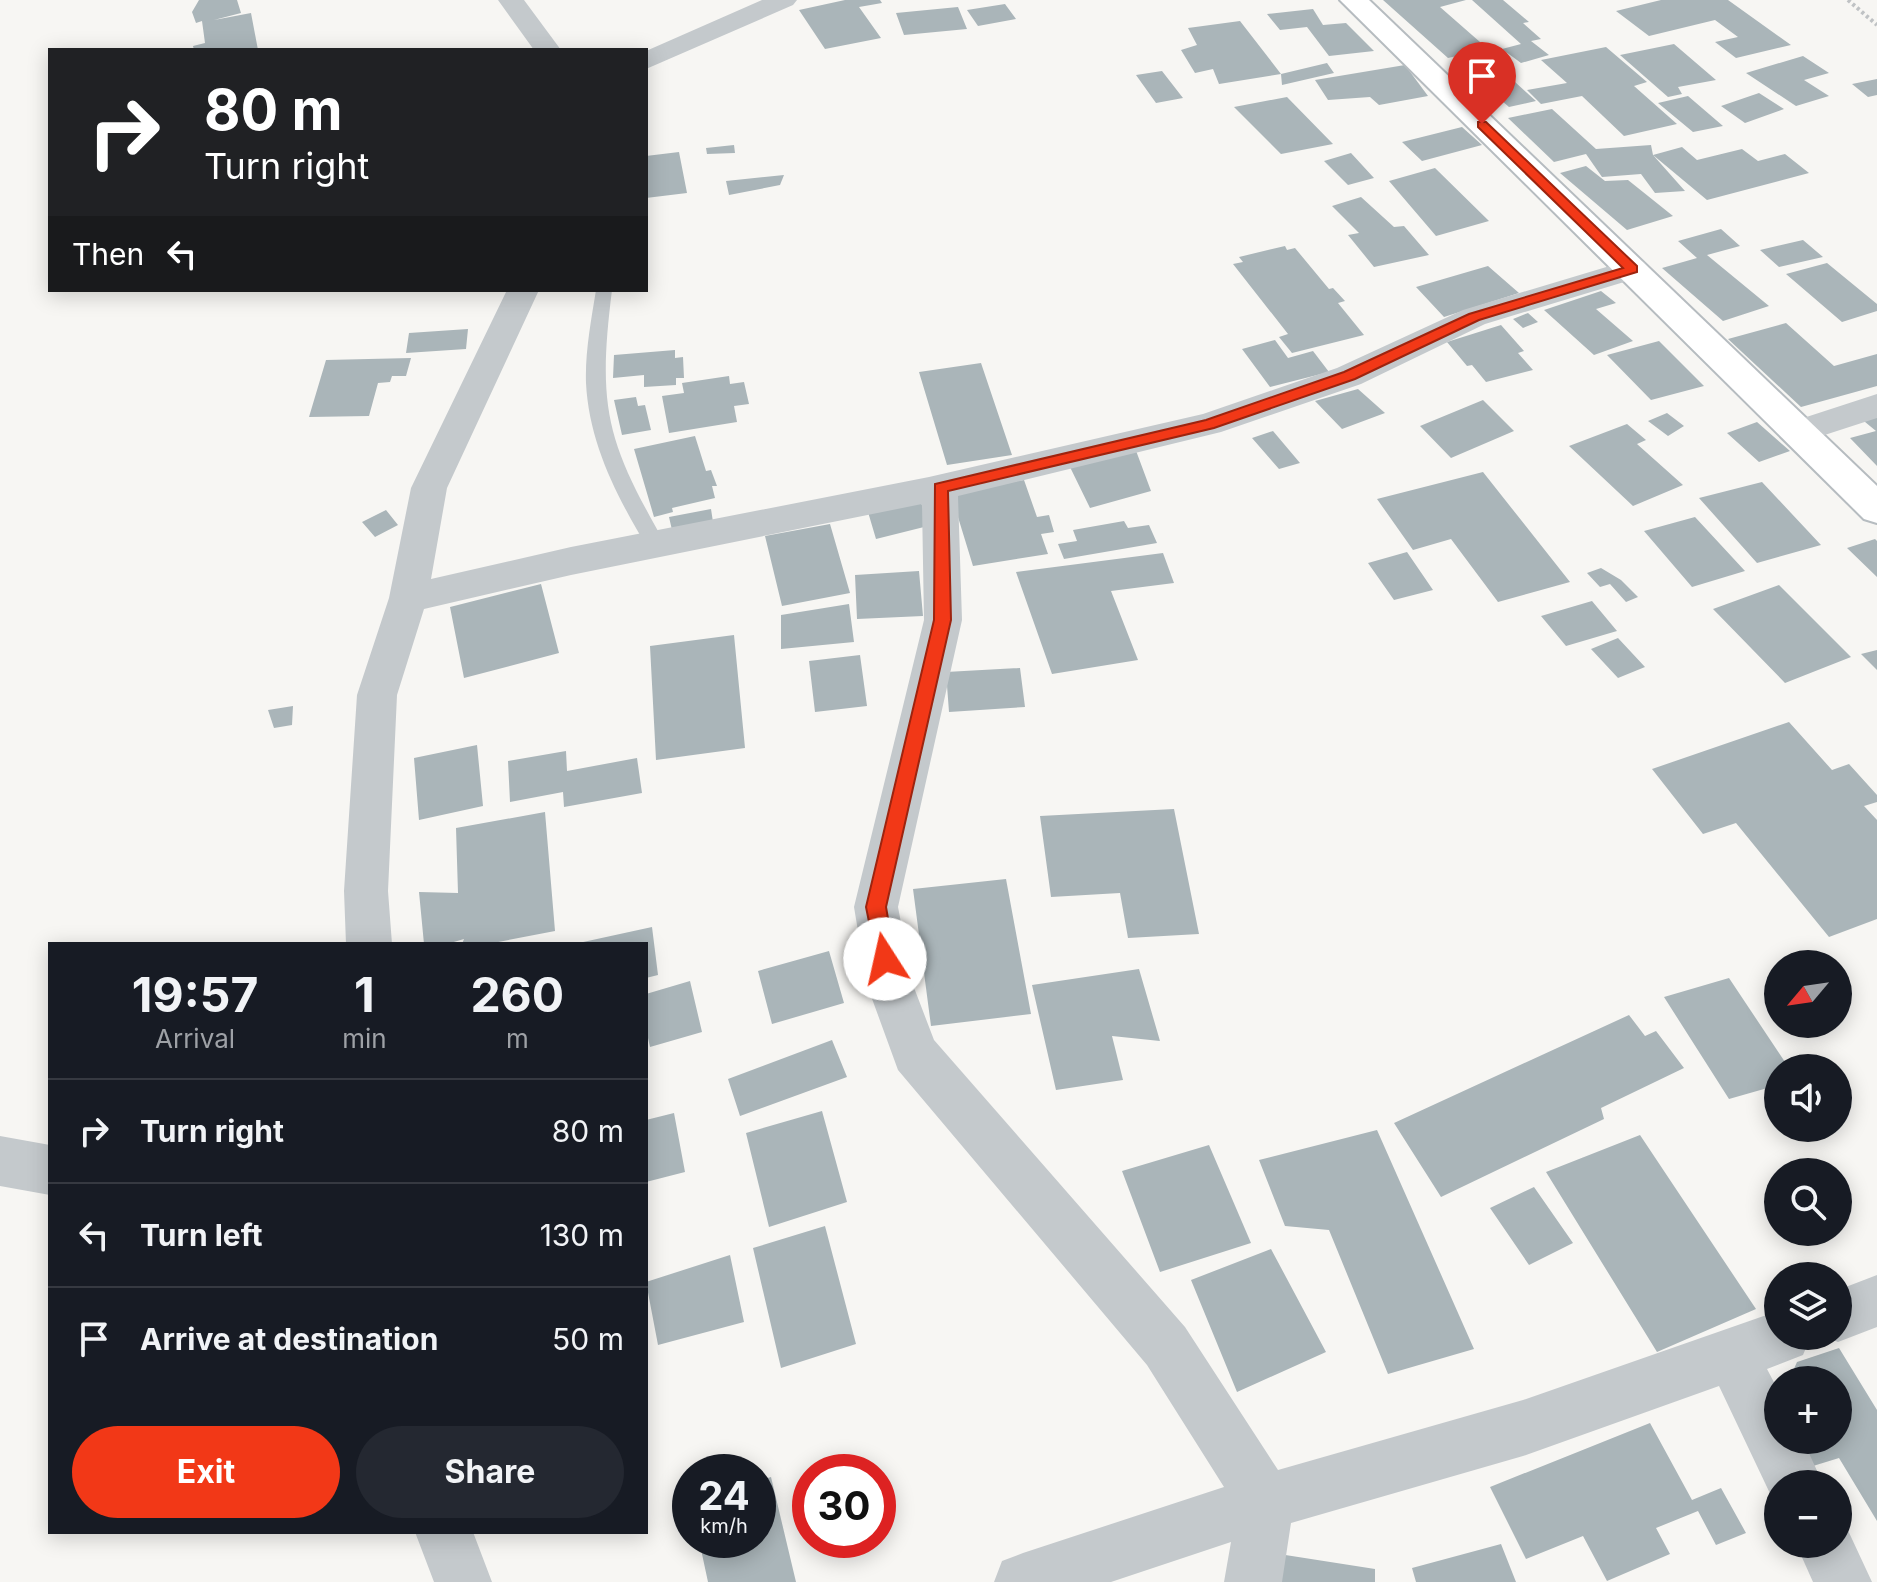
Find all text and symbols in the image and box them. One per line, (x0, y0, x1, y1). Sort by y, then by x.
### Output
pin (1448, 42, 1516, 124)
icon: arrive (1460, 54, 1504, 98)
text: 80 m (204, 76, 343, 144)
icon: right (72, 80, 176, 184)
text: Turn right (204, 144, 369, 188)
icon: left (160, 232, 204, 276)
text: Then (72, 236, 144, 272)
position arrow (843, 917, 927, 1001)
north arrow (1764, 950, 1852, 1038)
map controls (1764, 950, 1852, 1558)
text: 19:57 (132, 965, 258, 1024)
text: 1 (354, 965, 375, 1024)
text: 260 (470, 965, 564, 1024)
text: Arrival (155, 1023, 235, 1054)
text: min (342, 1023, 387, 1054)
text: m (506, 1023, 529, 1054)
button: sound (1764, 1054, 1852, 1142)
icon: right (72, 1109, 116, 1153)
text: Turn right (140, 1113, 284, 1149)
text: 80 m (552, 1113, 624, 1149)
button: search (1764, 1158, 1852, 1246)
icon: left (72, 1213, 116, 1257)
text: Turn left (140, 1217, 262, 1253)
text: 130 m (540, 1217, 624, 1253)
button: layers (1764, 1262, 1852, 1350)
icon: arrive (72, 1317, 116, 1361)
text: Arrive at destination (140, 1321, 438, 1357)
text: 50 m (552, 1321, 624, 1357)
button: + (1764, 1366, 1852, 1454)
button: Exit (72, 1426, 340, 1518)
button: Share (356, 1426, 624, 1518)
speed limit sign: 30 (792, 1454, 896, 1558)
button: − (1764, 1470, 1852, 1558)
text: 24 (698, 1471, 750, 1520)
text: km/h (700, 1514, 748, 1538)

